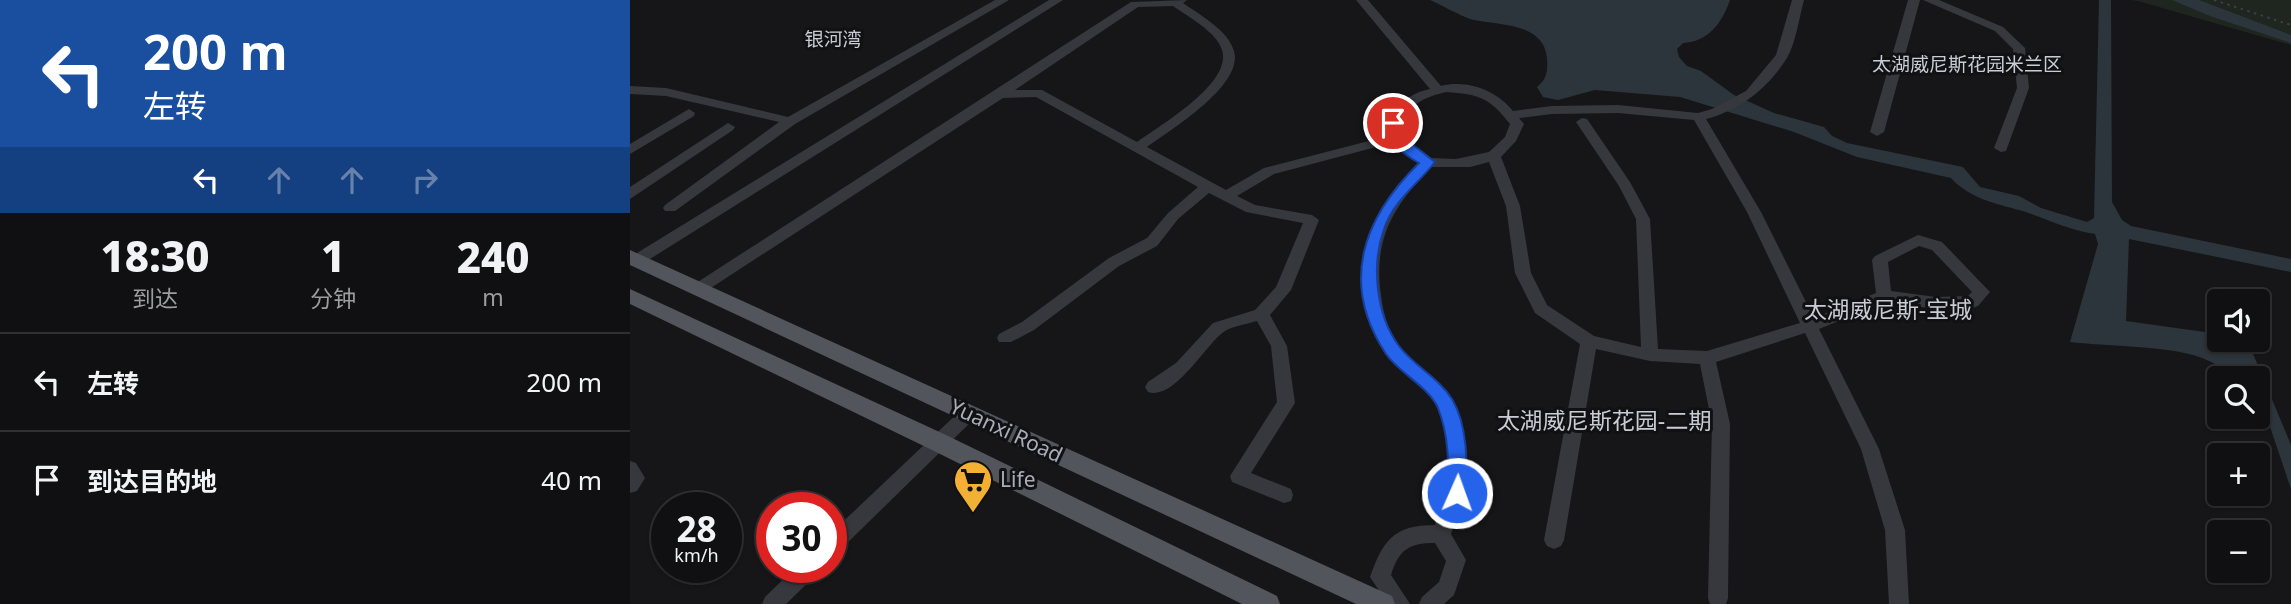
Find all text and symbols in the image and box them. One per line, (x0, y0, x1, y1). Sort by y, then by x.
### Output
text: 200 m (143, 18, 288, 84)
district label: 银河湾 (804, 26, 862, 52)
icon: left (28, 28, 119, 119)
district label: 太湖威尼斯花园米兰区 (1872, 51, 2062, 77)
text: 左转 (143, 84, 207, 127)
pin (1363, 93, 1423, 153)
icon: arrive (1374, 104, 1412, 142)
icon: left (187, 161, 225, 199)
icon: ahead (260, 161, 298, 199)
icon: ahead (333, 161, 371, 199)
icon: right (406, 161, 444, 199)
text: 18:30 (101, 227, 210, 284)
text: 1 (321, 227, 345, 284)
text: 240 (457, 228, 529, 285)
text: m (482, 281, 504, 313)
text: 到达 (132, 282, 178, 314)
text: 分钟 (310, 282, 356, 314)
map controls (2207, 289, 2270, 583)
button: sound (2207, 289, 2270, 352)
district label: 太湖威尼斯-宝城 (1804, 293, 1972, 325)
icon: left (28, 363, 66, 401)
text: 200 m (526, 364, 602, 400)
text: 左转 (87, 365, 139, 401)
button: search (2207, 366, 2270, 429)
street label: Yuanxi Road (945, 392, 1067, 468)
district label: 太湖威尼斯花园-二期 (1497, 404, 1711, 436)
button: + (2207, 443, 2270, 506)
position arrow (1420, 456, 1494, 530)
supermarket icon: Life (952, 459, 994, 514)
icon: arrive (28, 461, 66, 499)
text: 40 m (541, 462, 602, 498)
text: 到达目的地 (87, 463, 217, 499)
place label: Life (1000, 465, 1036, 493)
speed limit sign: 30 (756, 492, 847, 583)
text: 28 (676, 505, 717, 552)
button: − (2207, 520, 2270, 583)
text: km/h (674, 543, 719, 567)

